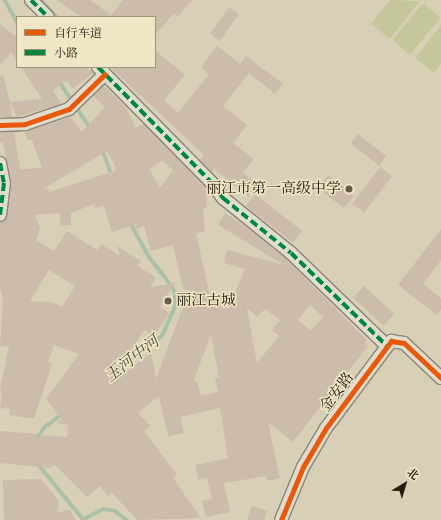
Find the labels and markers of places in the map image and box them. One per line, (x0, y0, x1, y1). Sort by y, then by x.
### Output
place label: 丽江市第一高级中学 (206, 180, 341, 198)
marker: 丽江市第一高级中学 (344, 184, 354, 194)
place label: 丽江古城 (176, 292, 236, 310)
marker: 丽江古城 (163, 296, 173, 306)

